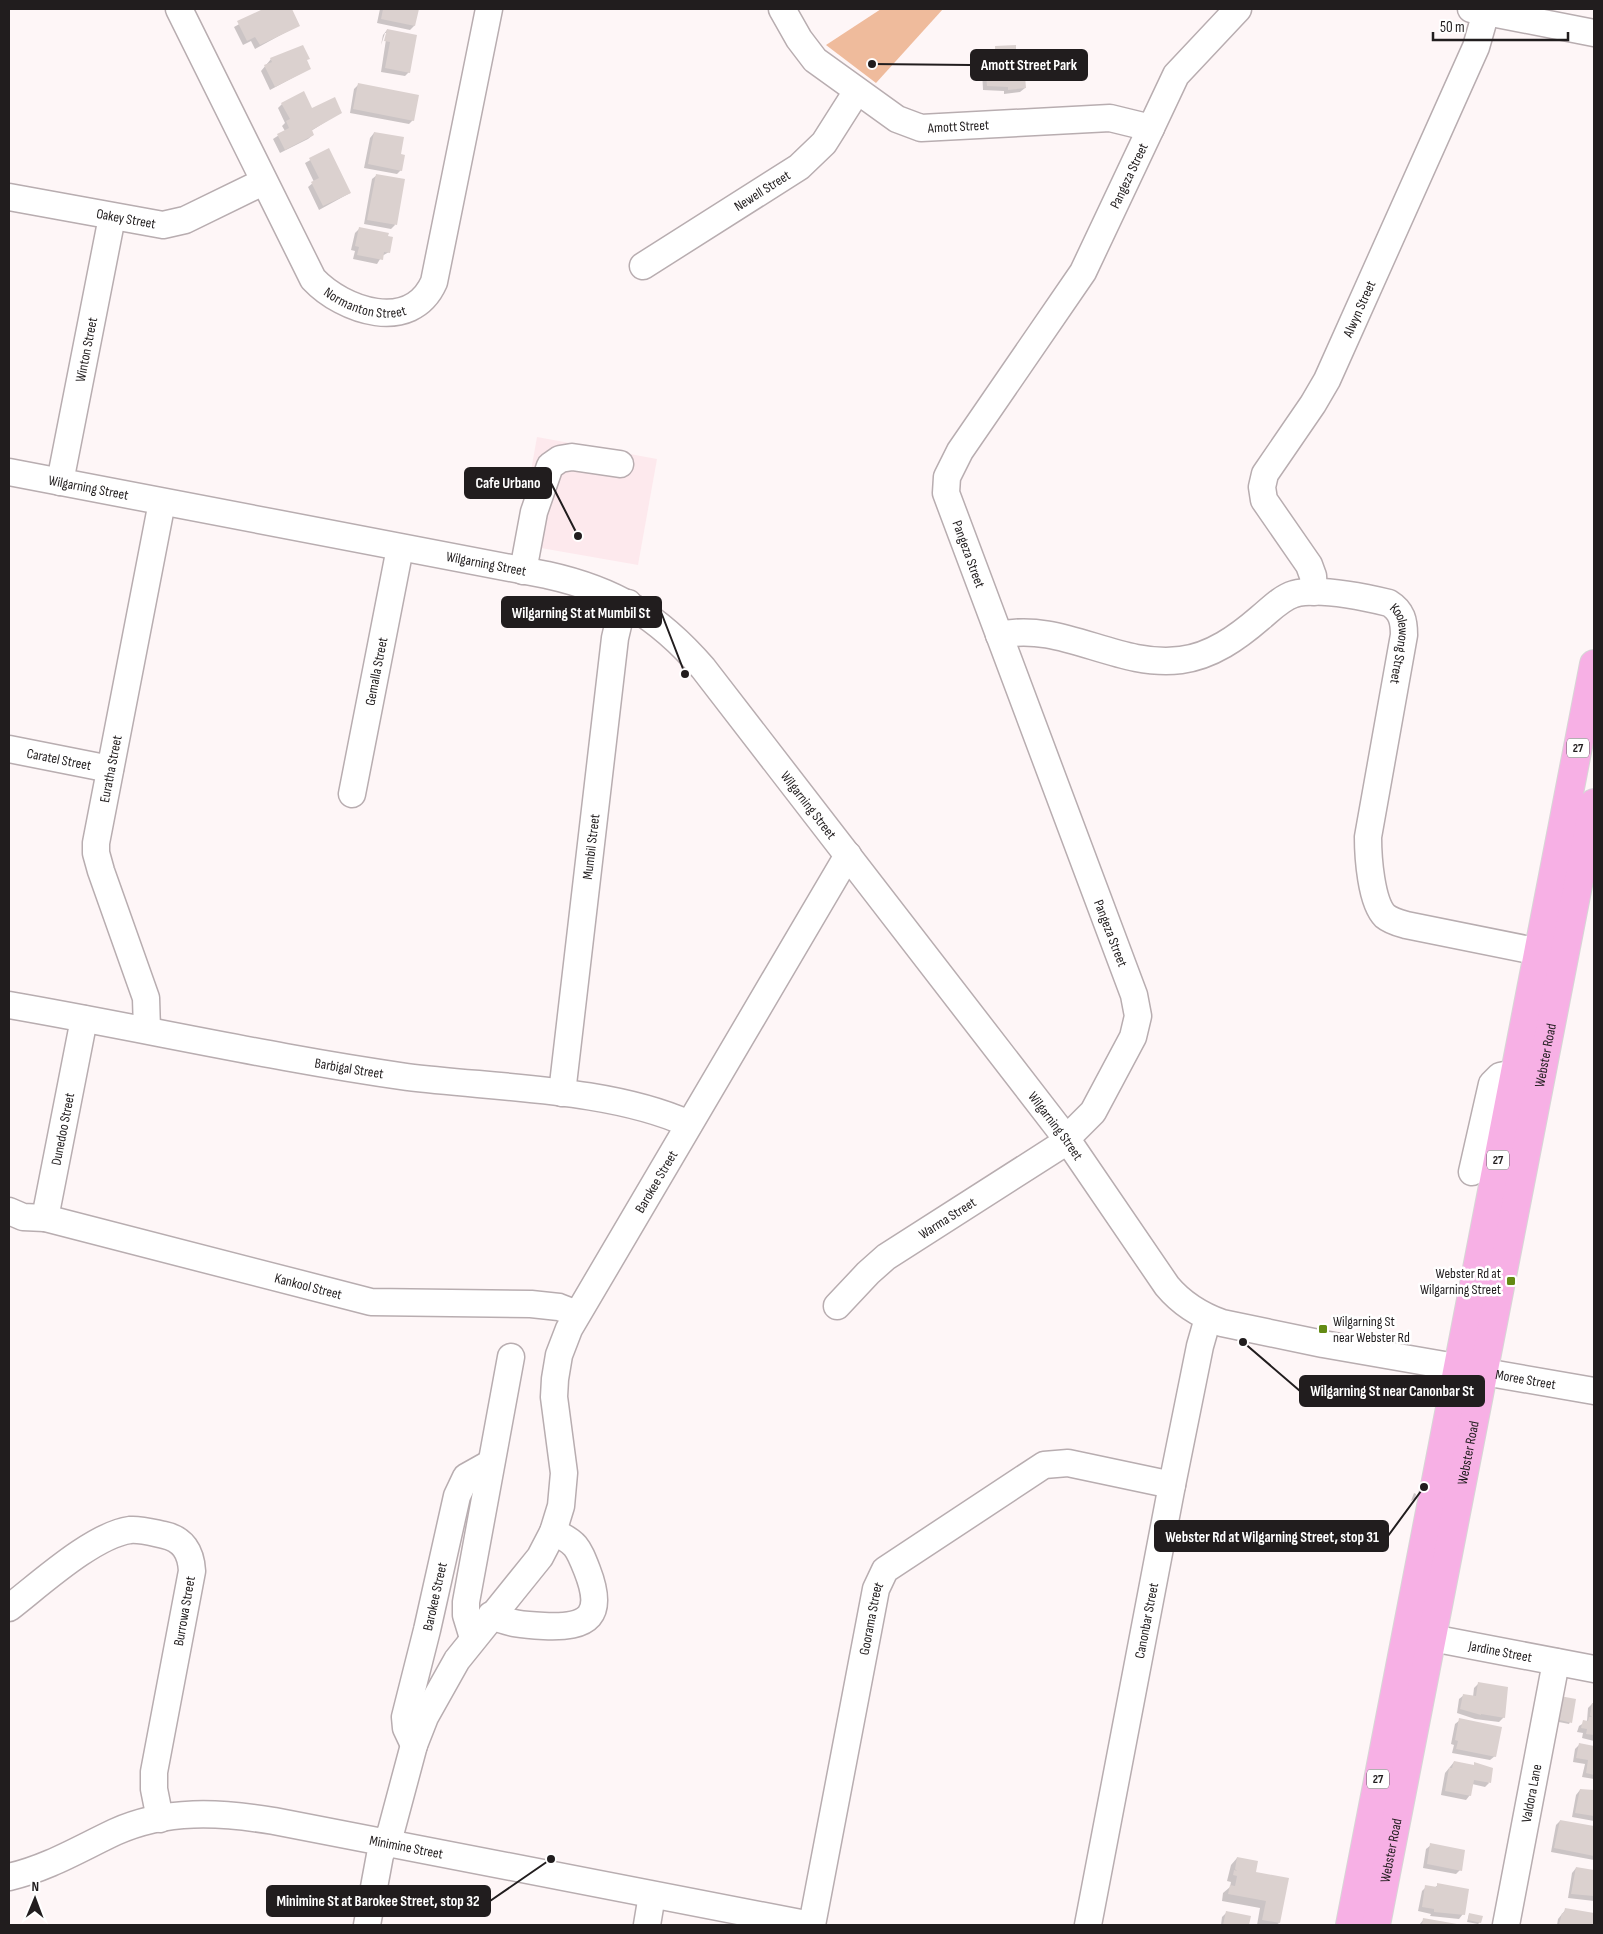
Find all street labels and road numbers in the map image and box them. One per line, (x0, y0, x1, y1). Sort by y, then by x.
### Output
street label: Amott Street (926, 116, 990, 137)
street label: Pangeza Street (1106, 140, 1152, 211)
street label: Newell Street (731, 167, 794, 215)
street label: Oakey Street (95, 205, 157, 233)
street label: Alwyn Street (1339, 278, 1379, 341)
street label: Normanton Street (320, 284, 408, 322)
street label: Winton Street (72, 316, 101, 383)
street label: Wilgarning Street (47, 472, 130, 504)
street label: Pangeza Street (948, 518, 989, 590)
street label: Wilgarning Street (445, 548, 528, 580)
street label: Koolewong Street (1386, 599, 1412, 685)
street label: Gemalla Street (361, 636, 391, 707)
street label: Euratha Street (96, 734, 126, 804)
road number: 27 (1567, 738, 1589, 758)
street label: Caratel Street (25, 745, 93, 774)
street label: Wilgarning Street (777, 768, 840, 842)
street label: Mumbil Street (579, 813, 603, 881)
street label: Pangeza Street (1090, 897, 1131, 969)
street label: Webster Road (1531, 1022, 1560, 1089)
street label: Barbigal Street (313, 1054, 385, 1082)
street label: Wilgarning Street (1024, 1088, 1087, 1163)
street label: Dunedoo Street (48, 1091, 78, 1167)
street label: Barokee Street (631, 1147, 681, 1216)
road number: 27 (1487, 1150, 1509, 1170)
street label: Warma Street (916, 1194, 979, 1243)
street label: Kankool Street (273, 1270, 344, 1303)
street label: Moree Street (1494, 1366, 1557, 1393)
street label: Webster Road (1454, 1419, 1483, 1486)
street label: Barokee Street (419, 1561, 451, 1632)
street label: Burrowa Street (170, 1575, 199, 1647)
street label: Goorama Street (856, 1579, 887, 1657)
street label: Canonbar Street (1131, 1581, 1162, 1660)
street label: Jardine Street (1466, 1637, 1533, 1666)
street label: Valdora Lane (1518, 1763, 1545, 1824)
road number: 27 (1367, 1770, 1389, 1788)
street label: Webster Road (1376, 1817, 1406, 1884)
street label: Minimine Street (368, 1832, 444, 1863)

